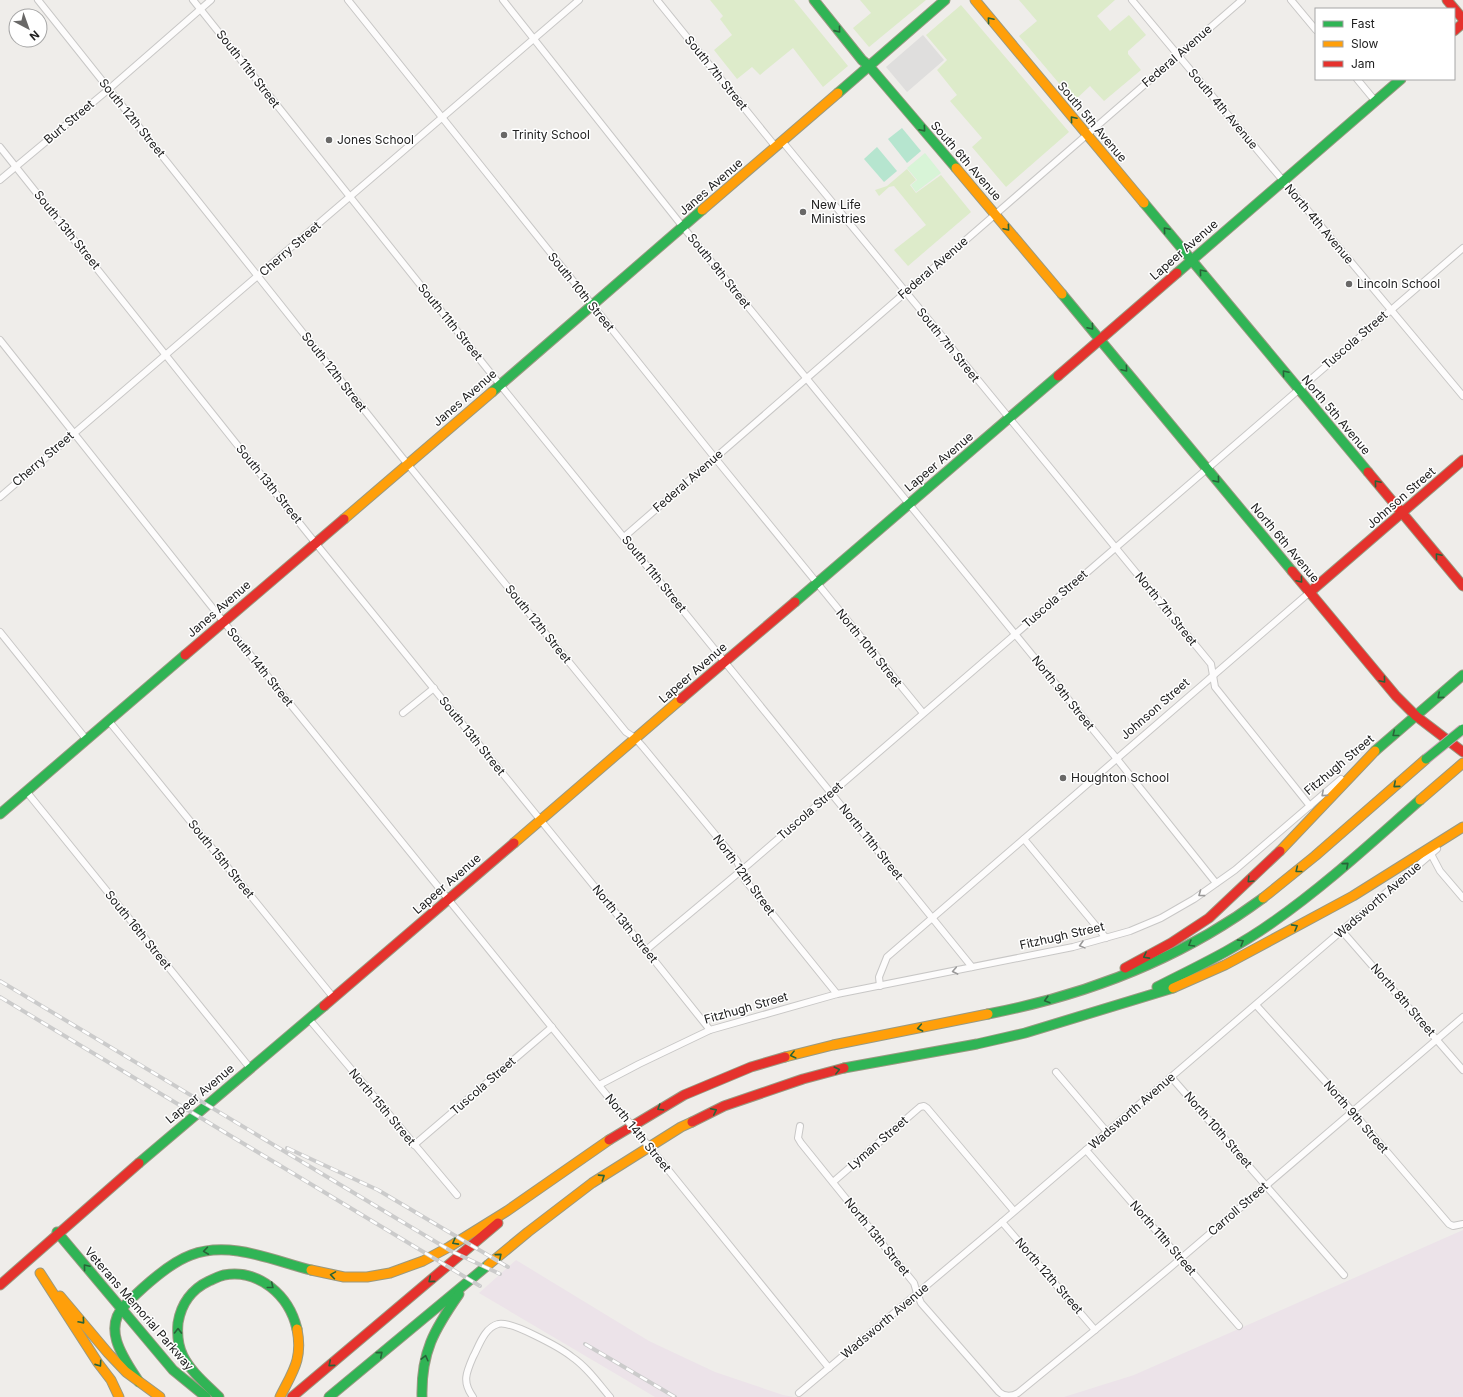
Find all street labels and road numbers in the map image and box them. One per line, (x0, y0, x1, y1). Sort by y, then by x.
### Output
street label: Federal Avenue (1139, 21, 1215, 90)
street label: South 11th Street (213, 27, 283, 111)
street label: South 7th Street (682, 32, 751, 113)
street label: South 4th Avenue (1185, 65, 1261, 152)
street label: South 12th Street (96, 75, 169, 160)
street label: South 5th Avenue (1054, 78, 1130, 165)
street label: Burt Street (41, 96, 97, 147)
street label: South 6th Avenue (928, 118, 1005, 203)
street label: Janes Avenue (676, 155, 746, 218)
street label: North 4th Avenue (1282, 181, 1357, 267)
street label: South 13th Street (31, 187, 104, 272)
street label: Lapeer Avenue (1147, 216, 1221, 283)
street label: Cherry Street (256, 218, 323, 279)
street label: South 9th Street (685, 230, 754, 311)
street label: Federal Avenue (895, 233, 971, 302)
street label: South 10th Street (545, 249, 618, 334)
street label: South 11th Street (415, 280, 486, 363)
street label: South 7th Street (914, 304, 983, 385)
street label: Tuscola Street (1319, 307, 1390, 372)
street label: South 12th Street (299, 329, 370, 415)
street label: Janes Avenue (430, 366, 500, 429)
street label: North 5th Avenue (1299, 372, 1374, 457)
street label: Cherry Street (9, 428, 76, 489)
street label: Lapeer Avenue (901, 429, 976, 495)
street label: South 13th Street (233, 441, 306, 526)
street label: Federal Avenue (650, 446, 726, 515)
street label: Johnson Street (1363, 464, 1438, 532)
street label: North 6th Avenue (1248, 500, 1323, 586)
street label: South 11th Street (619, 532, 690, 615)
street label: Tuscola Street (1019, 566, 1090, 631)
street label: North 7th Street (1132, 569, 1201, 649)
street label: Janes Avenue (184, 577, 254, 640)
street label: South 12th Street (502, 581, 575, 666)
street label: North 10th Street (833, 606, 906, 690)
street label: South 14th Street (224, 624, 297, 709)
street label: Lapeer Avenue (656, 639, 730, 706)
street label: North 9th Street (1029, 653, 1098, 733)
street label: Johnson Street (1117, 675, 1192, 743)
street label: South 13th Street (436, 693, 509, 778)
street label: Fitzhugh Street (1301, 731, 1377, 798)
street label: Tuscola Street (774, 778, 845, 843)
street label: North 11th Street (836, 801, 907, 883)
street label: South 15th Street (185, 816, 258, 901)
street label: North 12th Street (710, 832, 779, 918)
street label: Lapeer Avenue (410, 850, 484, 917)
street label: Wadsworth Avenue (1331, 858, 1424, 941)
street label: North 13th Street (589, 882, 661, 966)
street label: South 16th Street (102, 887, 175, 972)
street label: Fitzhugh Street (1018, 918, 1106, 953)
street label: North 8th Street (1368, 960, 1439, 1039)
street label: Fitzhugh Street (702, 988, 790, 1027)
street label: Tuscola Street (447, 1053, 518, 1118)
street label: Lapeer Avenue (162, 1061, 237, 1127)
street label: North 15th Street (346, 1065, 419, 1148)
street label: Wadsworth Avenue (1085, 1069, 1178, 1152)
street label: North 9th Street (1321, 1077, 1392, 1156)
street label: North 10th Street (1181, 1088, 1256, 1171)
street label: North 14th Street (602, 1091, 675, 1175)
street label: Lyman Street (845, 1113, 911, 1173)
street label: Carroll Street (1205, 1178, 1271, 1239)
street label: North 13th Street (841, 1195, 913, 1279)
street label: North 11th Street (1127, 1197, 1200, 1278)
street label: North 12th Street (1012, 1235, 1087, 1317)
street label: Veterans Memorial Parkway (82, 1244, 197, 1374)
street label: Wadsworth Avenue (838, 1280, 932, 1362)

